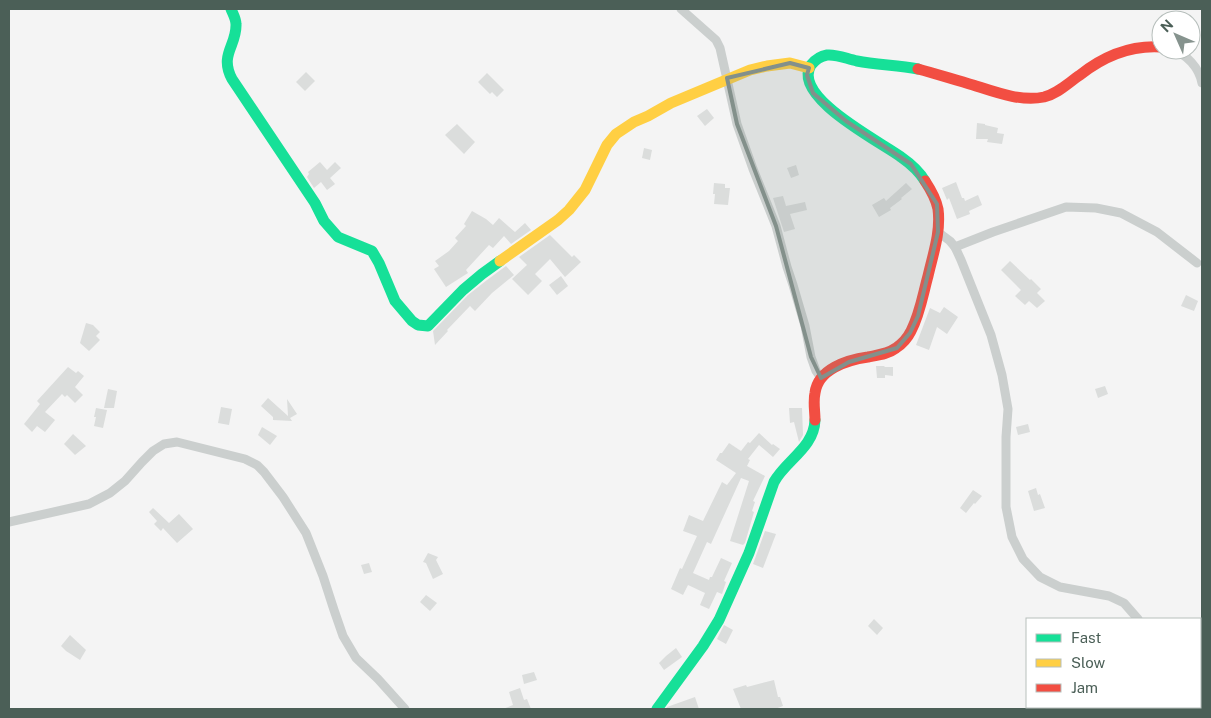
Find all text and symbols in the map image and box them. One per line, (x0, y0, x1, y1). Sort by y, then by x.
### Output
north arrow (1151, 10, 1201, 60)
text: N (1157, 16, 1176, 35)
legend (1026, 618, 1201, 708)
text: Fast (1071, 629, 1101, 646)
text: Slow (1071, 654, 1106, 671)
text: Jam (1071, 679, 1098, 696)

